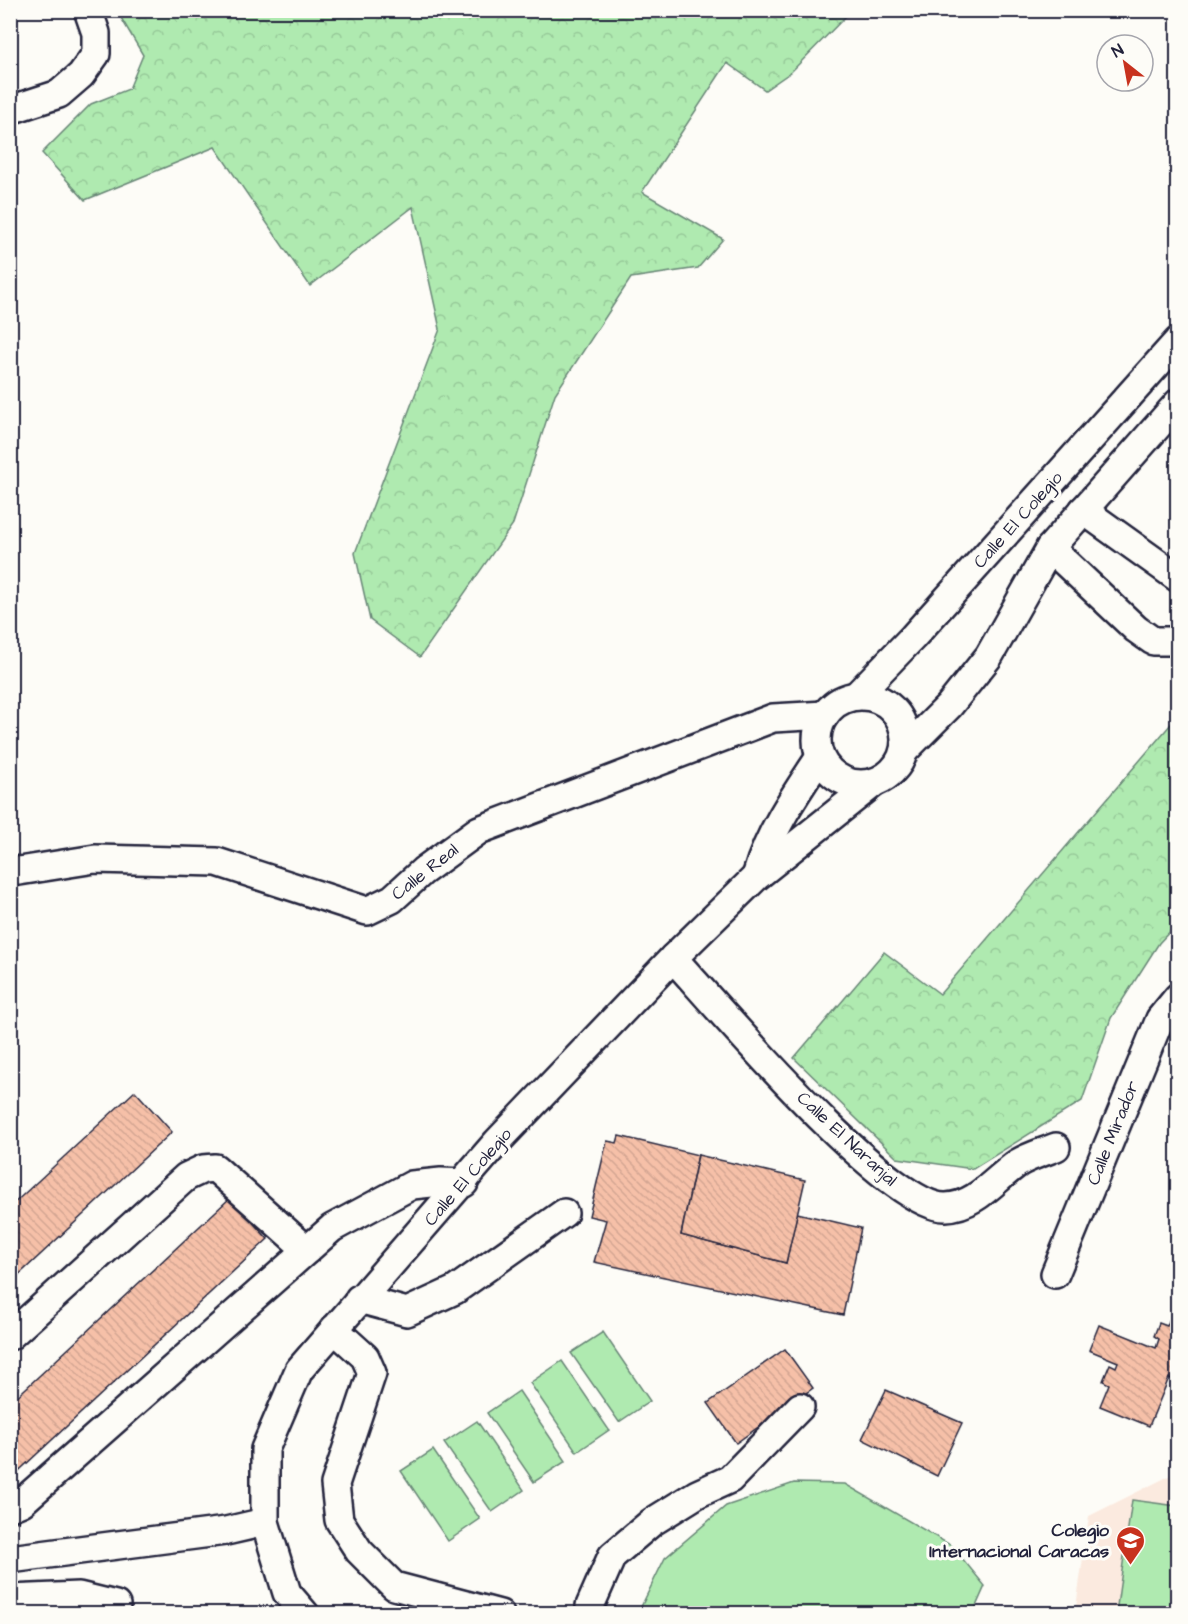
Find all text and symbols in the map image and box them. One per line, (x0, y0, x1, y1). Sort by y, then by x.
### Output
north arrow (1095, 33, 1155, 93)
text: N (1108, 39, 1128, 63)
street label: Calle El Colegio (968, 466, 1069, 575)
street label: Calle Real (386, 838, 464, 906)
street label: Calle Mirador (1081, 1077, 1145, 1189)
street label: Calle El Naranjal (791, 1086, 903, 1192)
street label: Calle El Colegio (418, 1122, 518, 1232)
place label: Colegio Internacional Caracas (929, 1518, 1110, 1564)
school or university icon: Colegio Internacional Caracas (1114, 1524, 1146, 1566)

